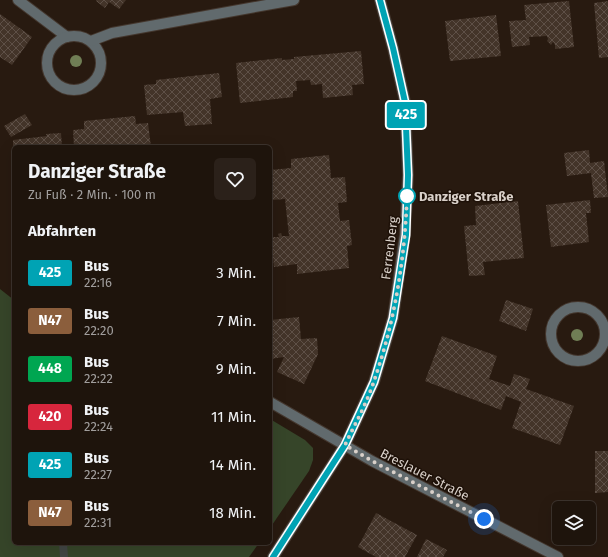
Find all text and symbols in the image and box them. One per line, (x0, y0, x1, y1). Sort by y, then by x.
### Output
line badge: 425 (383, 102, 429, 128)
text: 425 (395, 106, 417, 123)
button: heart (214, 158, 256, 200)
text: Danziger Straße (28, 160, 166, 183)
text: Zu Fuß · 2 Min. · 100 m (28, 187, 156, 202)
marker: Danziger Straße (398, 187, 416, 205)
place label: Danziger Straße (419, 189, 513, 204)
street label: Ferrenberg (378, 215, 401, 281)
text: Abfahrten (28, 222, 96, 240)
text: Bus (84, 257, 109, 275)
text: 425 (39, 264, 61, 281)
text: 3 Min. (216, 264, 256, 282)
text: 22:16 (84, 275, 112, 290)
text: Bus (84, 305, 109, 323)
text: N47 (38, 312, 62, 329)
text: 7 Min. (217, 312, 256, 330)
text: 22:20 (84, 323, 114, 338)
text: Bus (84, 353, 109, 371)
text: 448 (38, 360, 62, 377)
text: 9 Min. (216, 360, 256, 378)
text: 22:22 (84, 371, 113, 386)
text: Bus (84, 401, 109, 419)
text: 420 (38, 408, 62, 425)
text: 11 Min. (211, 408, 256, 426)
text: 22:24 (84, 419, 113, 434)
street label: Breslauer Straße (378, 446, 472, 503)
text: Bus (84, 449, 109, 467)
text: 425 (39, 456, 61, 473)
text: 14 Min. (209, 456, 256, 474)
text: 22:27 (84, 467, 112, 482)
text: Bus (84, 497, 109, 515)
map controls (552, 501, 596, 545)
button: layers (552, 501, 596, 545)
text: N47 (38, 504, 62, 521)
text: 18 Min. (209, 504, 256, 522)
your location (474, 509, 494, 529)
text: 22:31 (84, 515, 112, 530)

